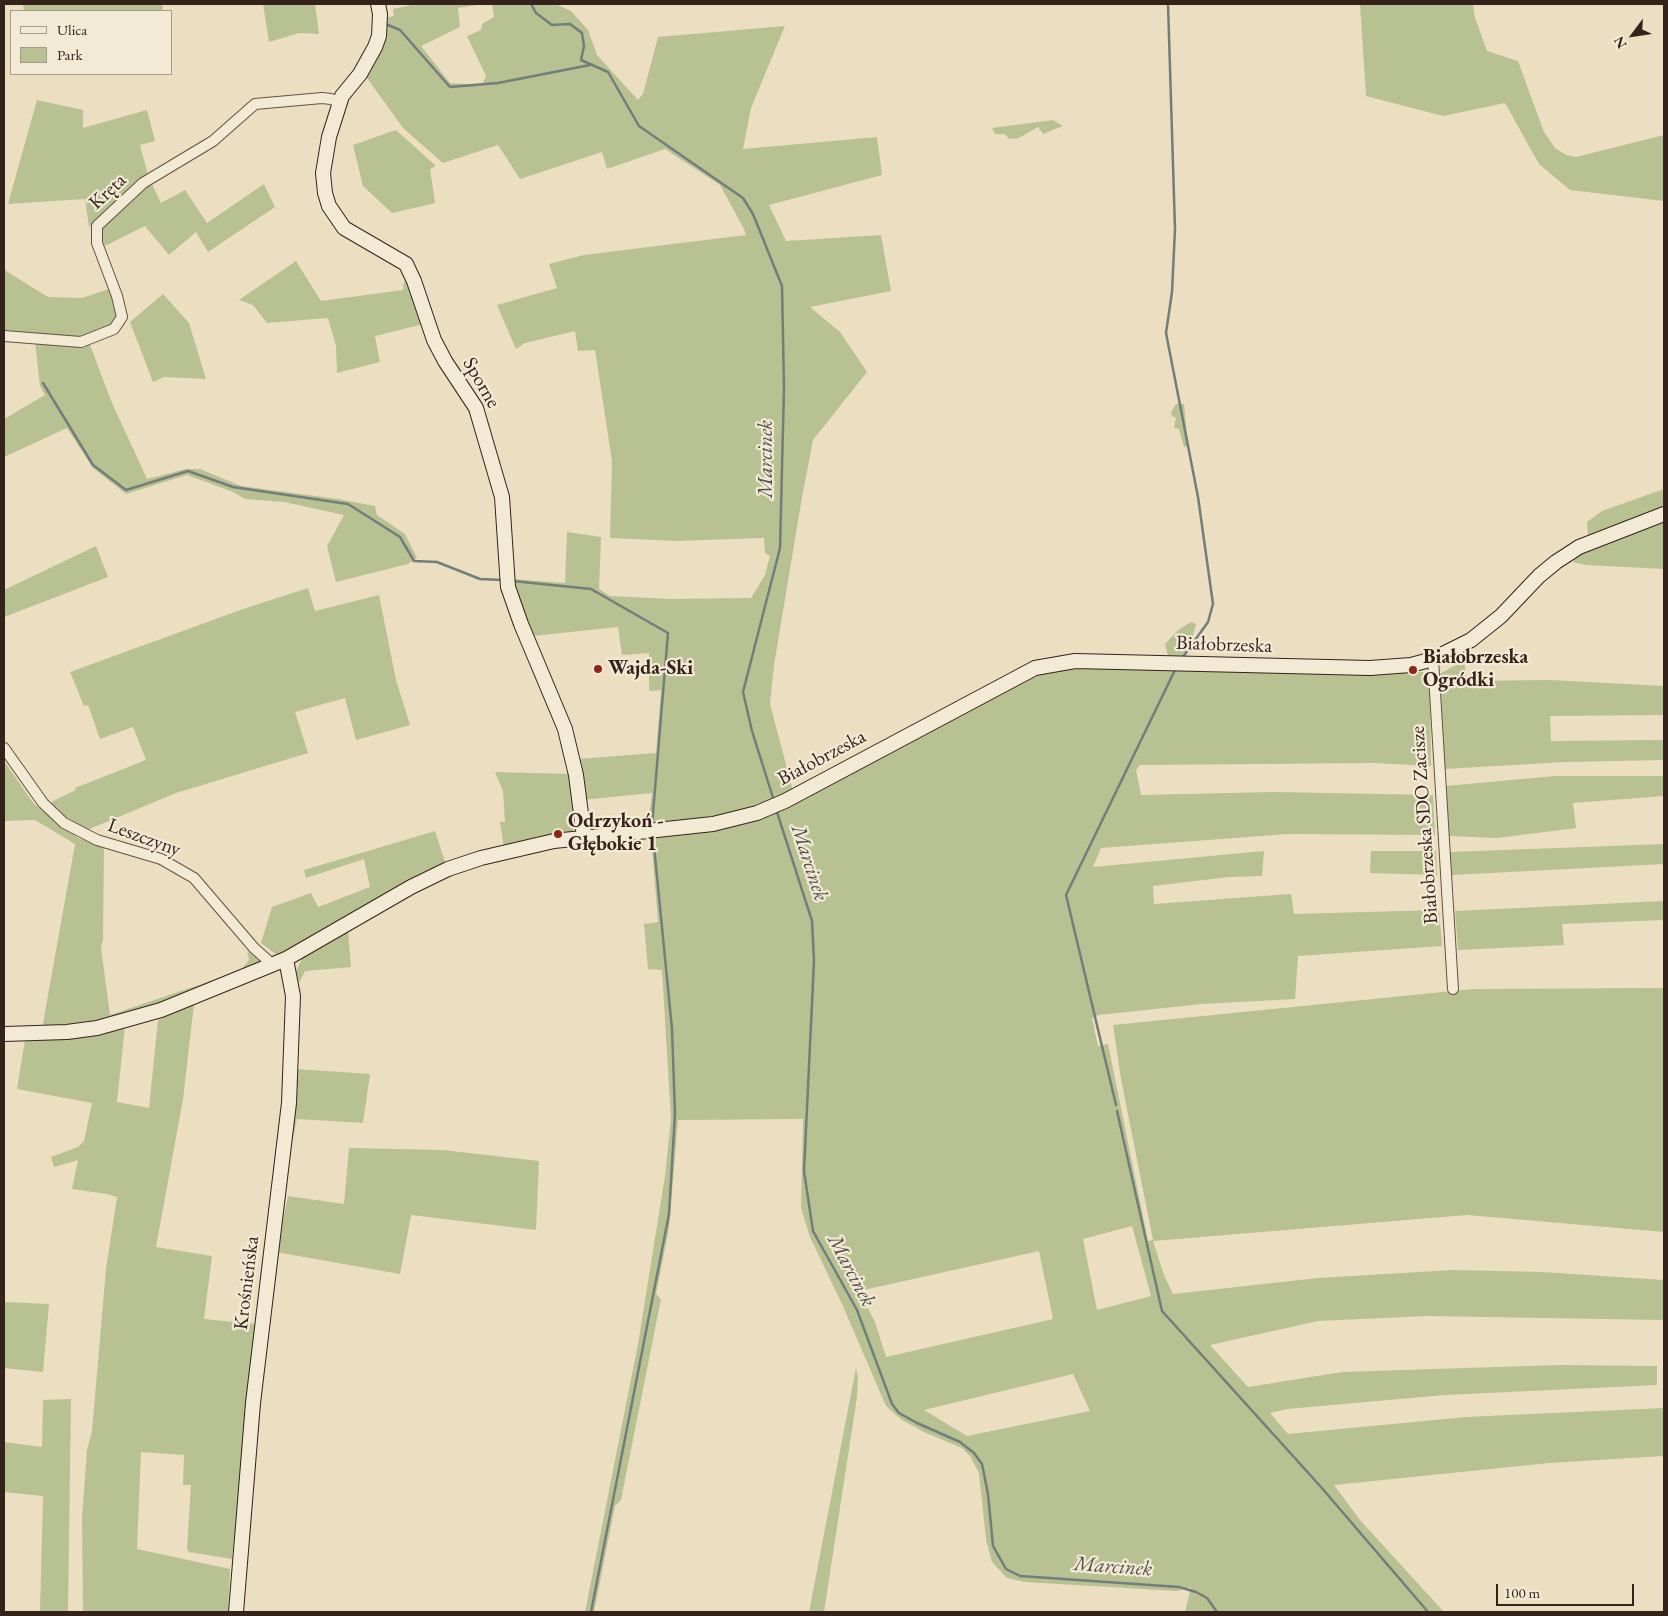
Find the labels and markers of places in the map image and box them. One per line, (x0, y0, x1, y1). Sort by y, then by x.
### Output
place label: Białobrzeska Ogródki (1423, 646, 1528, 693)
place label: Wajda-Ski (608, 657, 693, 681)
marker: Wajda-Ski (592, 663, 604, 675)
marker: Białobrzeska Ogródki (1407, 664, 1419, 676)
place label: Odrzykoń - Głębokie 1 (568, 810, 664, 857)
marker: Odrzykoń - Głębokie 1 (552, 828, 564, 840)

